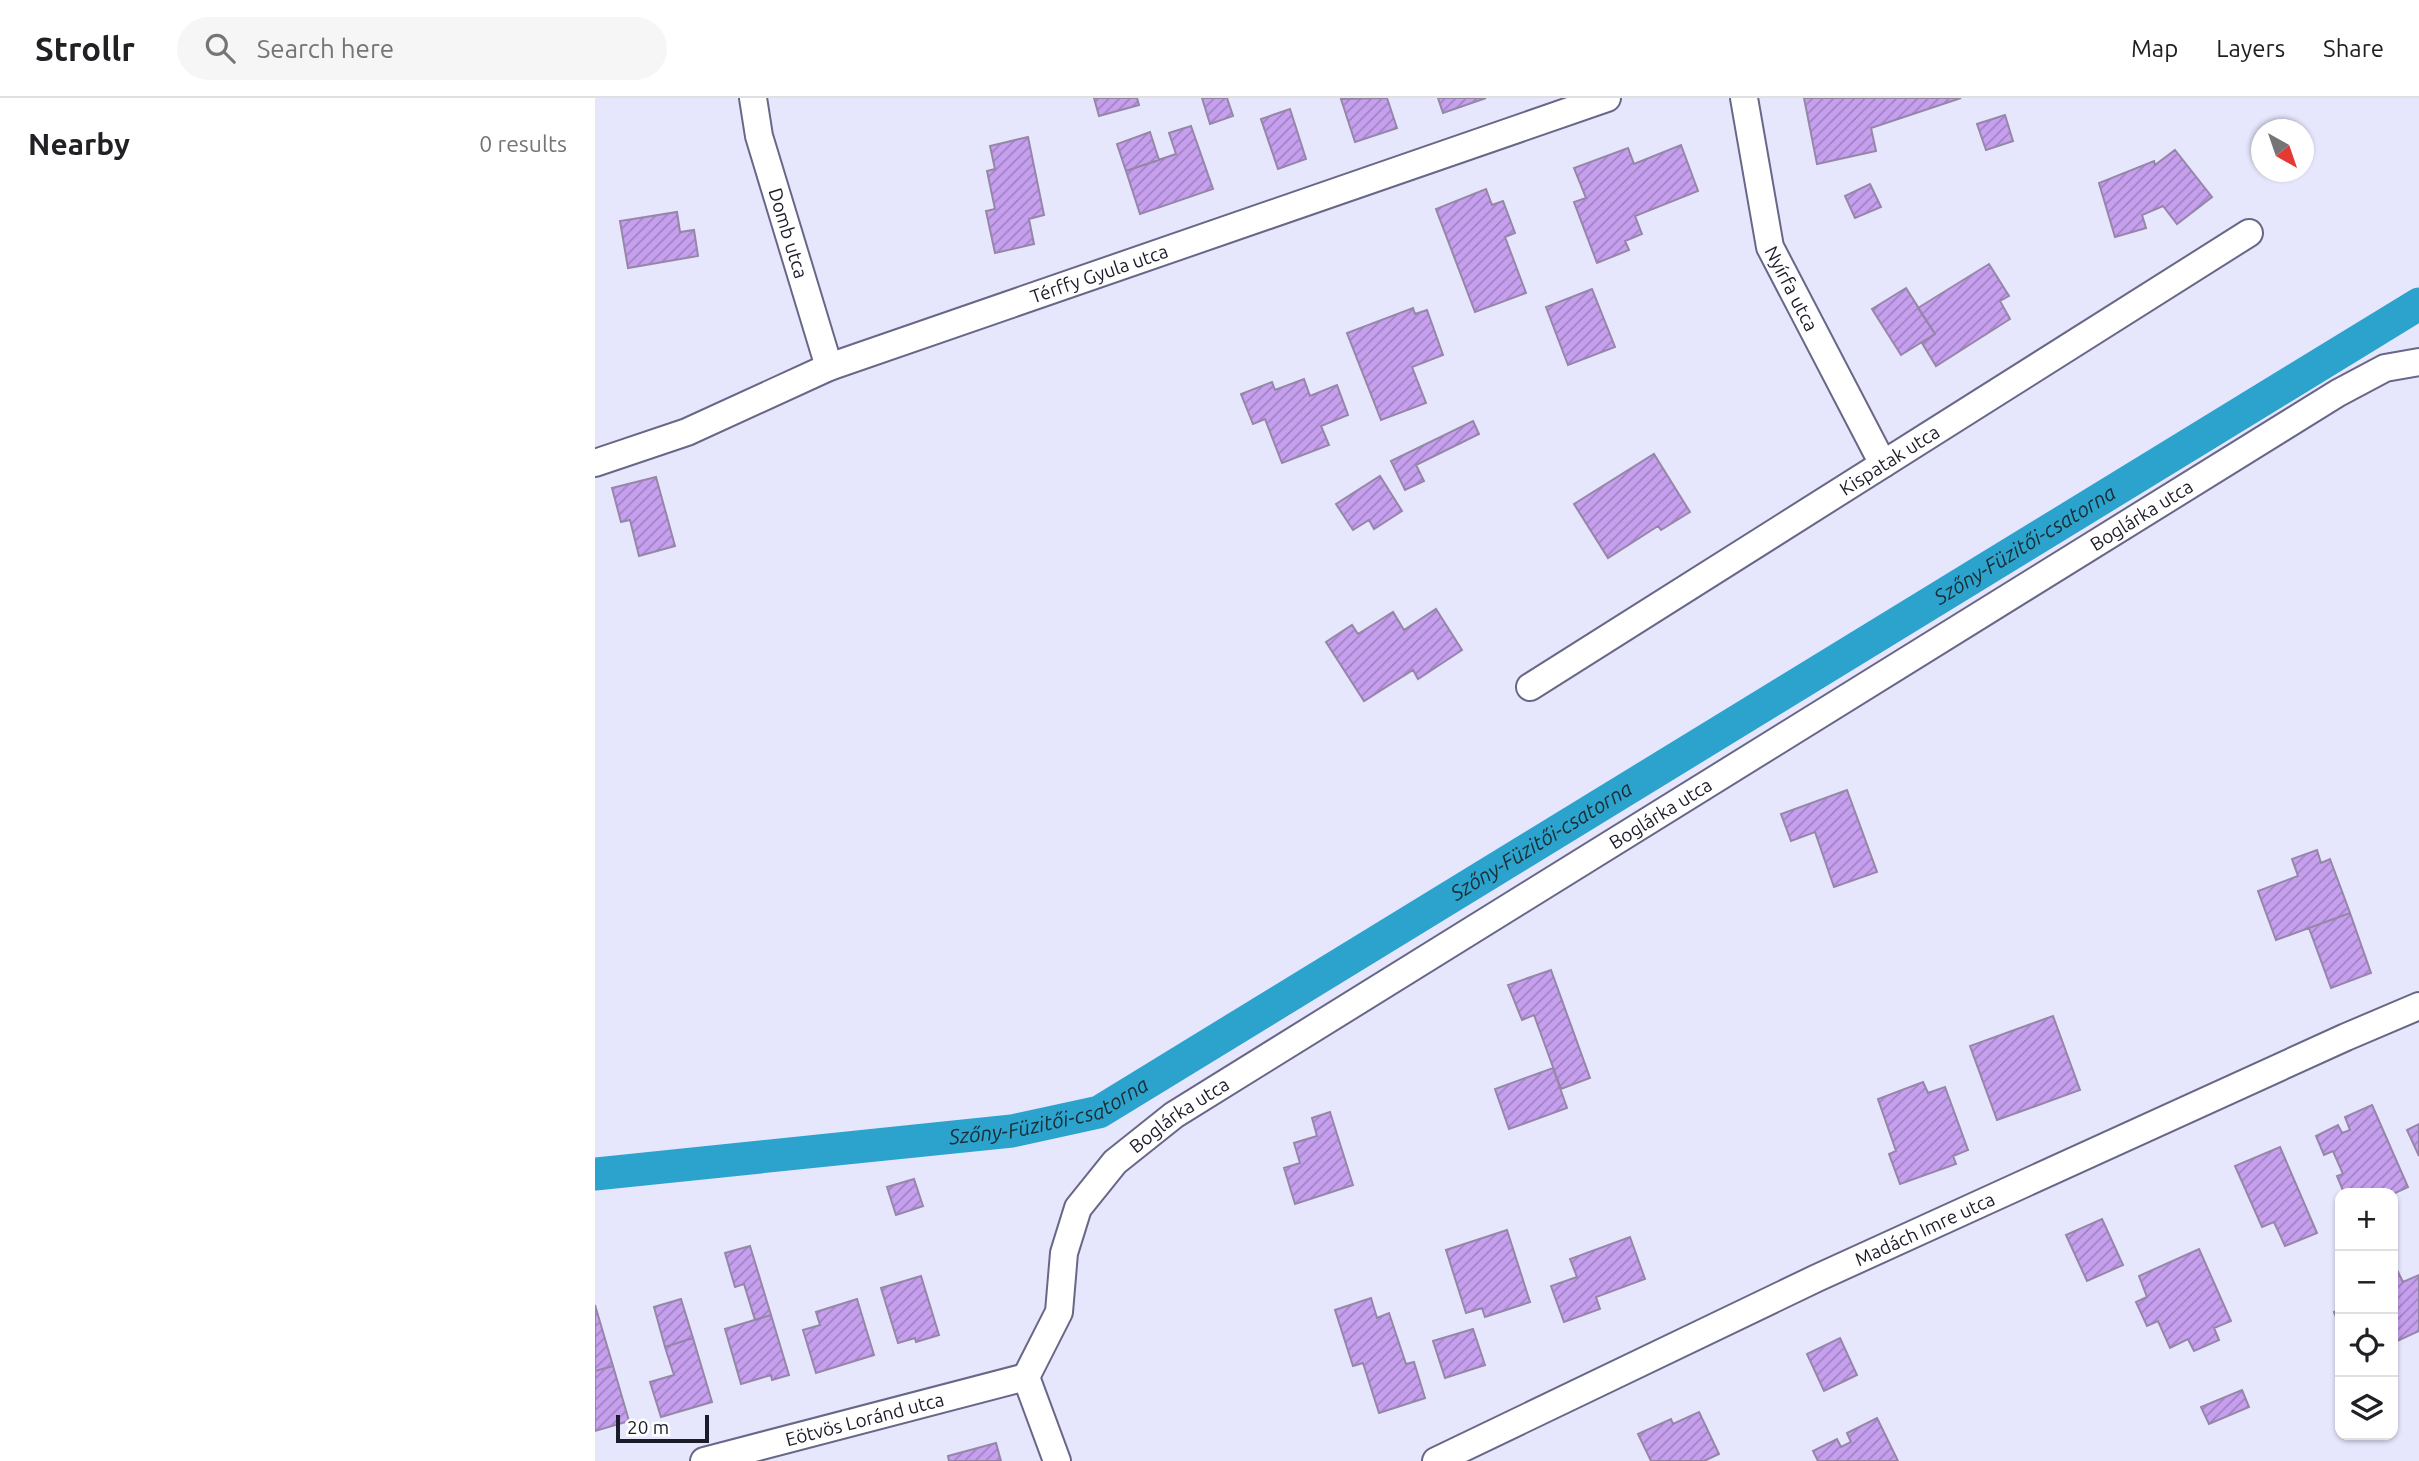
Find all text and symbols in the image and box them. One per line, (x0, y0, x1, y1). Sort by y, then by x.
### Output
search box (177, 17, 667, 80)
icon: search (201, 29, 239, 67)
text: Strollr (35, 30, 135, 67)
text: Search here (257, 34, 394, 63)
text: Map (2131, 35, 2178, 62)
text: Layers (2216, 35, 2285, 62)
text: Share (2323, 35, 2384, 62)
north arrow (2251, 119, 2314, 182)
text: Nearby (28, 127, 130, 161)
text: 0 results (479, 131, 567, 156)
street label: Domb utca (764, 185, 812, 281)
street label: Térffy Gyula utca (1027, 240, 1171, 308)
street label: Nyírfa utca (1760, 242, 1823, 335)
street label: Kispatak utca (1835, 420, 1943, 500)
street label: Boglárka utca (2086, 475, 2197, 555)
water label: Szőny-Füzitői-csatorna (1929, 480, 2120, 609)
street label: Boglárka utca (1605, 773, 1716, 853)
water label: Szőny-Füzitői-csatorna (1445, 776, 1636, 905)
water label: Szőny-Füzitői-csatorna (947, 1072, 1152, 1149)
street label: Boglárka utca (1125, 1073, 1233, 1157)
street label: Madách Imre utca (1851, 1188, 1998, 1270)
map controls (2335, 1188, 2398, 1440)
button: + (2335, 1188, 2398, 1251)
button: − (2335, 1251, 2398, 1314)
button: locate (2335, 1314, 2398, 1377)
button: layers (2335, 1377, 2398, 1440)
street label: Eötvös Loránd utca (783, 1388, 946, 1450)
scale bar (616, 1412, 709, 1444)
text: 20 m (627, 1416, 669, 1438)

